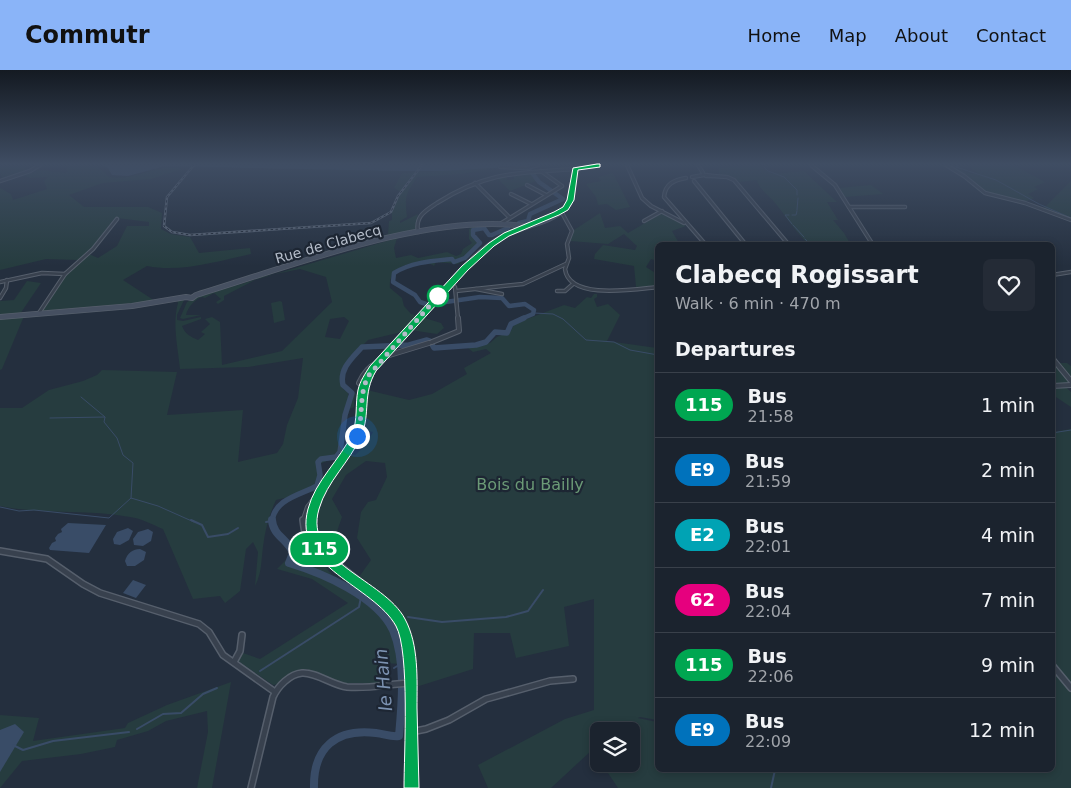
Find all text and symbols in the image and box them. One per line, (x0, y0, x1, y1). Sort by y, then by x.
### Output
text: Commutr (25, 21, 150, 49)
text: Home (748, 25, 801, 46)
text: Map (829, 25, 867, 46)
text: About (895, 25, 948, 46)
text: Contact (976, 25, 1046, 46)
street label: Rue de Clabecq (273, 221, 383, 267)
button: heart (983, 259, 1035, 311)
text: Clabecq Rogissart (675, 261, 919, 289)
unlabelled marker (427, 285, 449, 307)
text: Walk · 6 min · 470 m (675, 294, 840, 313)
text: Departures (675, 338, 796, 360)
text: Bus (748, 385, 787, 407)
text: 115 (685, 394, 723, 415)
text: 1 min (981, 394, 1035, 416)
text: 21:58 (748, 407, 794, 426)
your location (345, 424, 370, 449)
text: Bus (745, 450, 784, 472)
text: E9 (690, 459, 715, 480)
text: 2 min (981, 459, 1035, 481)
text: 21:59 (745, 472, 791, 491)
park label: Bois du Bailly (476, 475, 584, 494)
text: Bus (745, 515, 784, 537)
text: E2 (690, 524, 715, 545)
text: 4 min (981, 524, 1035, 546)
line badge: 115 (290, 533, 348, 565)
text: 22:01 (745, 537, 791, 556)
text: 115 (300, 538, 338, 559)
text: Bus (745, 580, 784, 602)
text: 62 (690, 589, 715, 610)
text: 7 min (981, 589, 1035, 611)
text: 22:04 (745, 602, 791, 621)
text: Bus (748, 645, 787, 667)
water label: le Hain (370, 648, 396, 712)
text: 115 (685, 654, 723, 675)
text: 9 min (981, 654, 1035, 676)
text: 22:06 (748, 667, 794, 686)
text: Bus (745, 710, 784, 732)
text: E9 (690, 719, 715, 740)
text: 12 min (969, 719, 1035, 741)
map controls (590, 722, 640, 772)
button: layers (590, 722, 640, 772)
text: 22:09 (745, 732, 791, 751)

